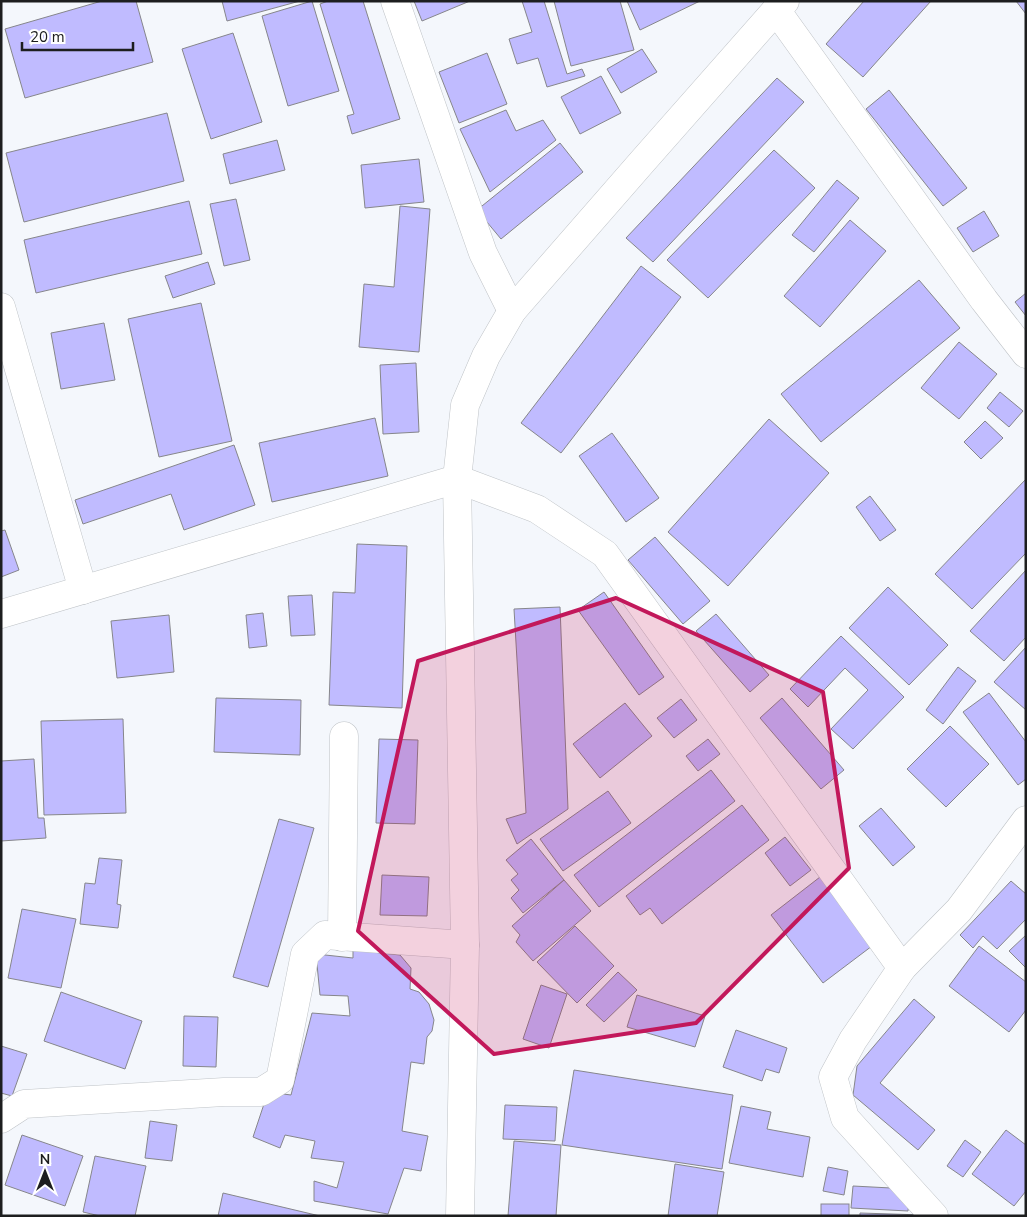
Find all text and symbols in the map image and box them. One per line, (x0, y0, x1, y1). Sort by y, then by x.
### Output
scale bar (22, 20, 134, 52)
text: 20 m (30, 27, 65, 47)
north arrow (20, 1147, 70, 1197)
text: N (40, 1150, 50, 1169)

